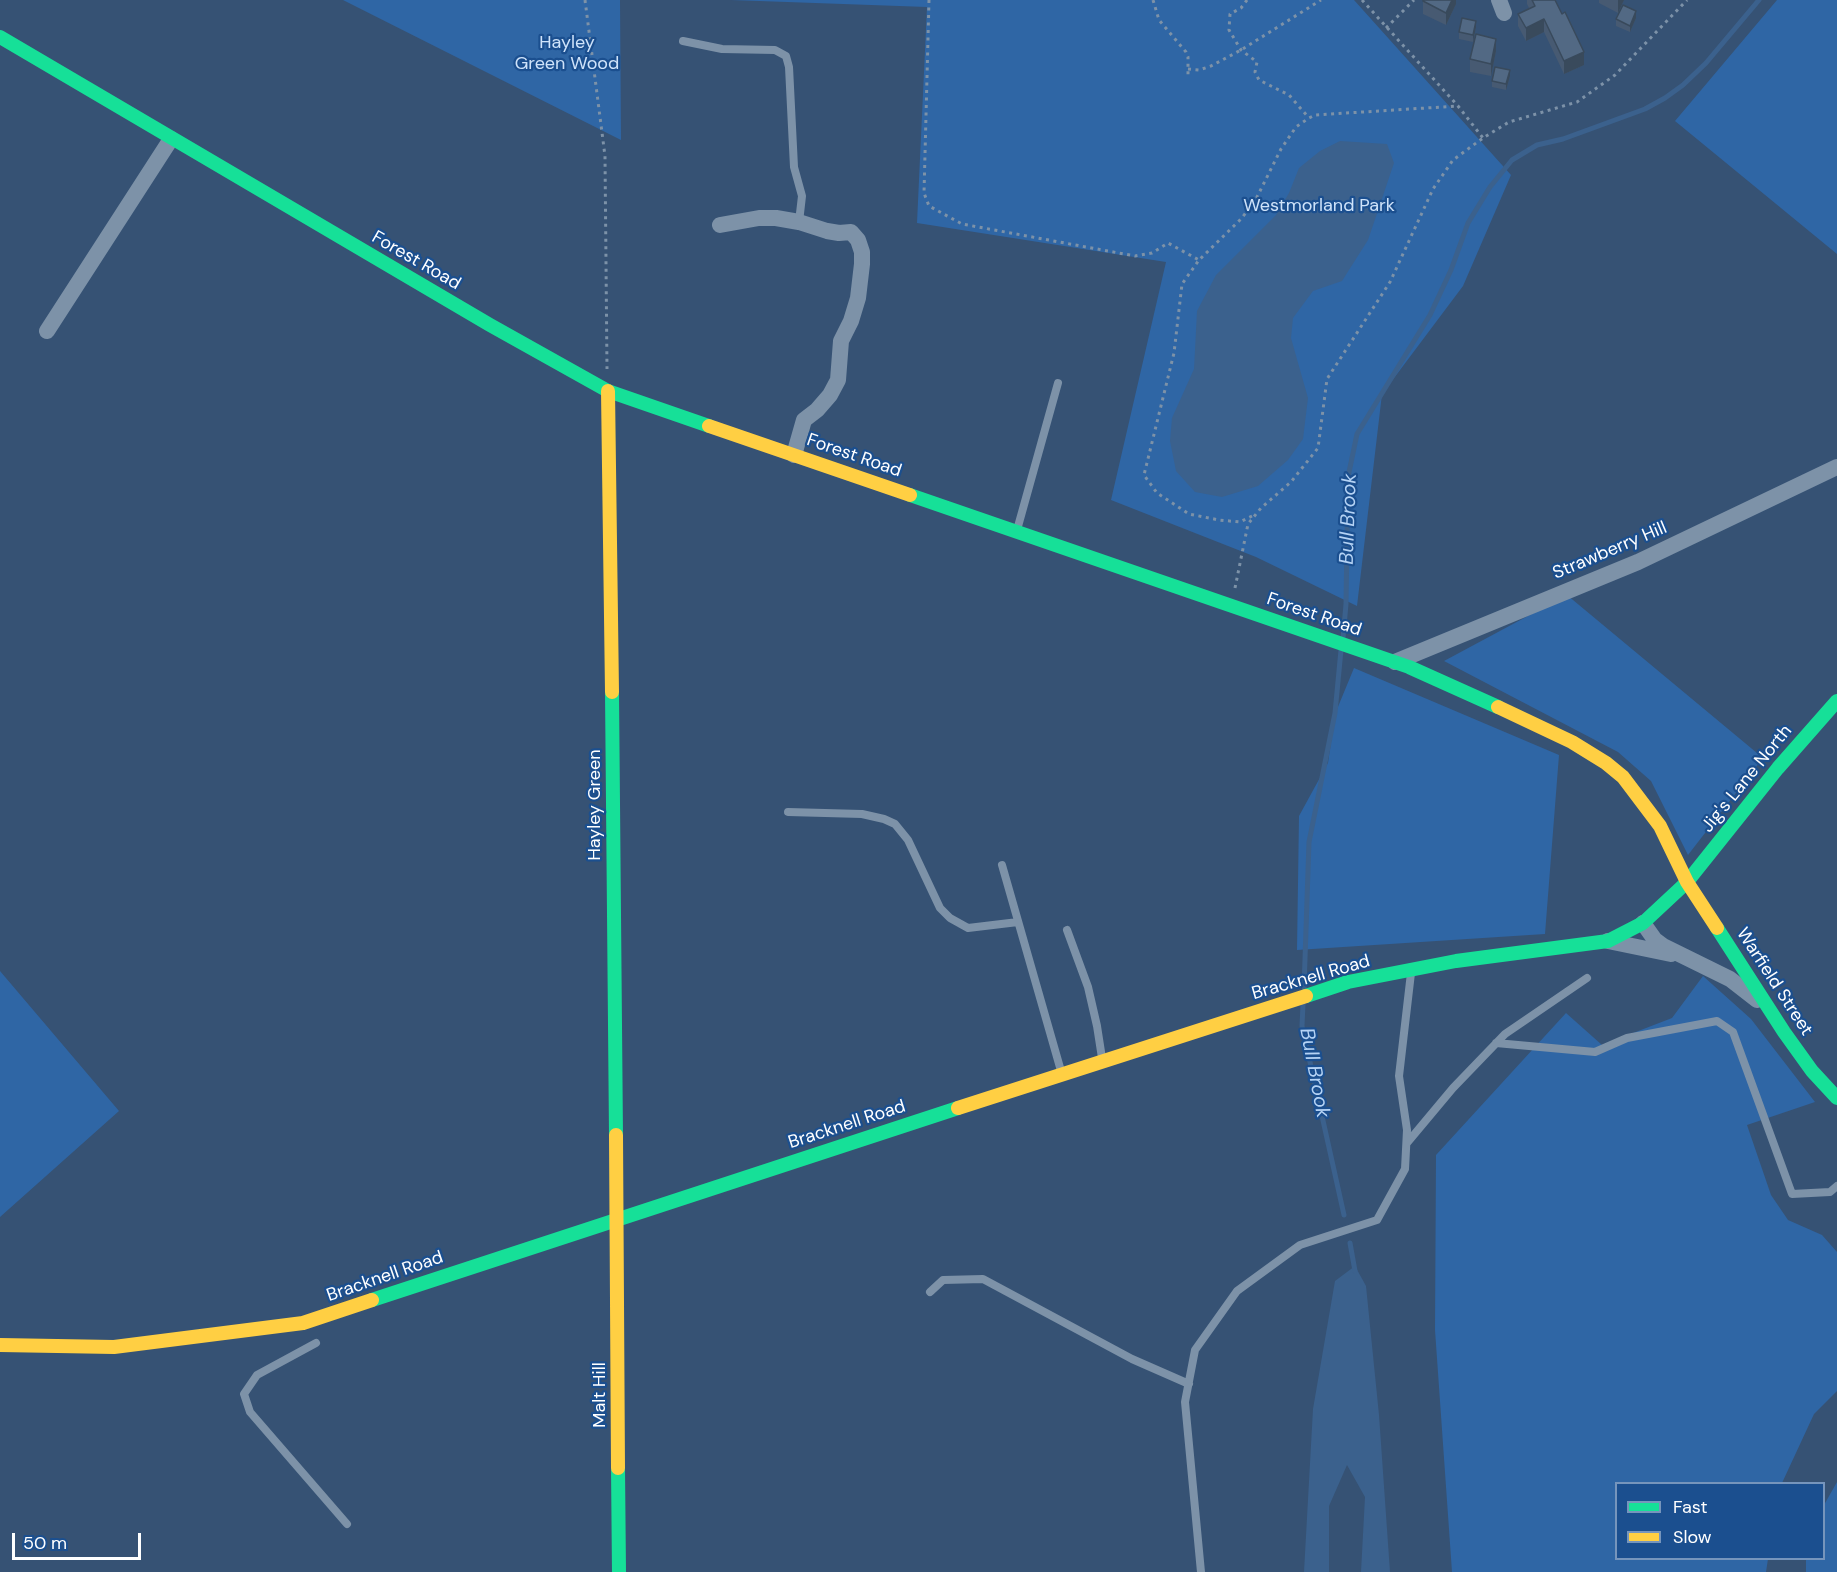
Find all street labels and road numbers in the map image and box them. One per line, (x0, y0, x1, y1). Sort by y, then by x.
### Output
street label: Forest Road (368, 227, 464, 295)
street label: Forest Road (804, 430, 904, 482)
street label: Strawberry Hill (1550, 517, 1670, 585)
street label: Forest Road (1264, 589, 1364, 641)
street label: Jig's Lane North (1697, 721, 1797, 837)
street label: Hayley Green (584, 749, 606, 861)
street label: Warfield Street (1731, 924, 1817, 1040)
street label: Bracknell Road (1249, 951, 1373, 1005)
street label: Bracknell Road (786, 1096, 908, 1154)
street label: Bracknell Road (324, 1247, 446, 1307)
street label: Malt Hill (589, 1362, 611, 1428)

